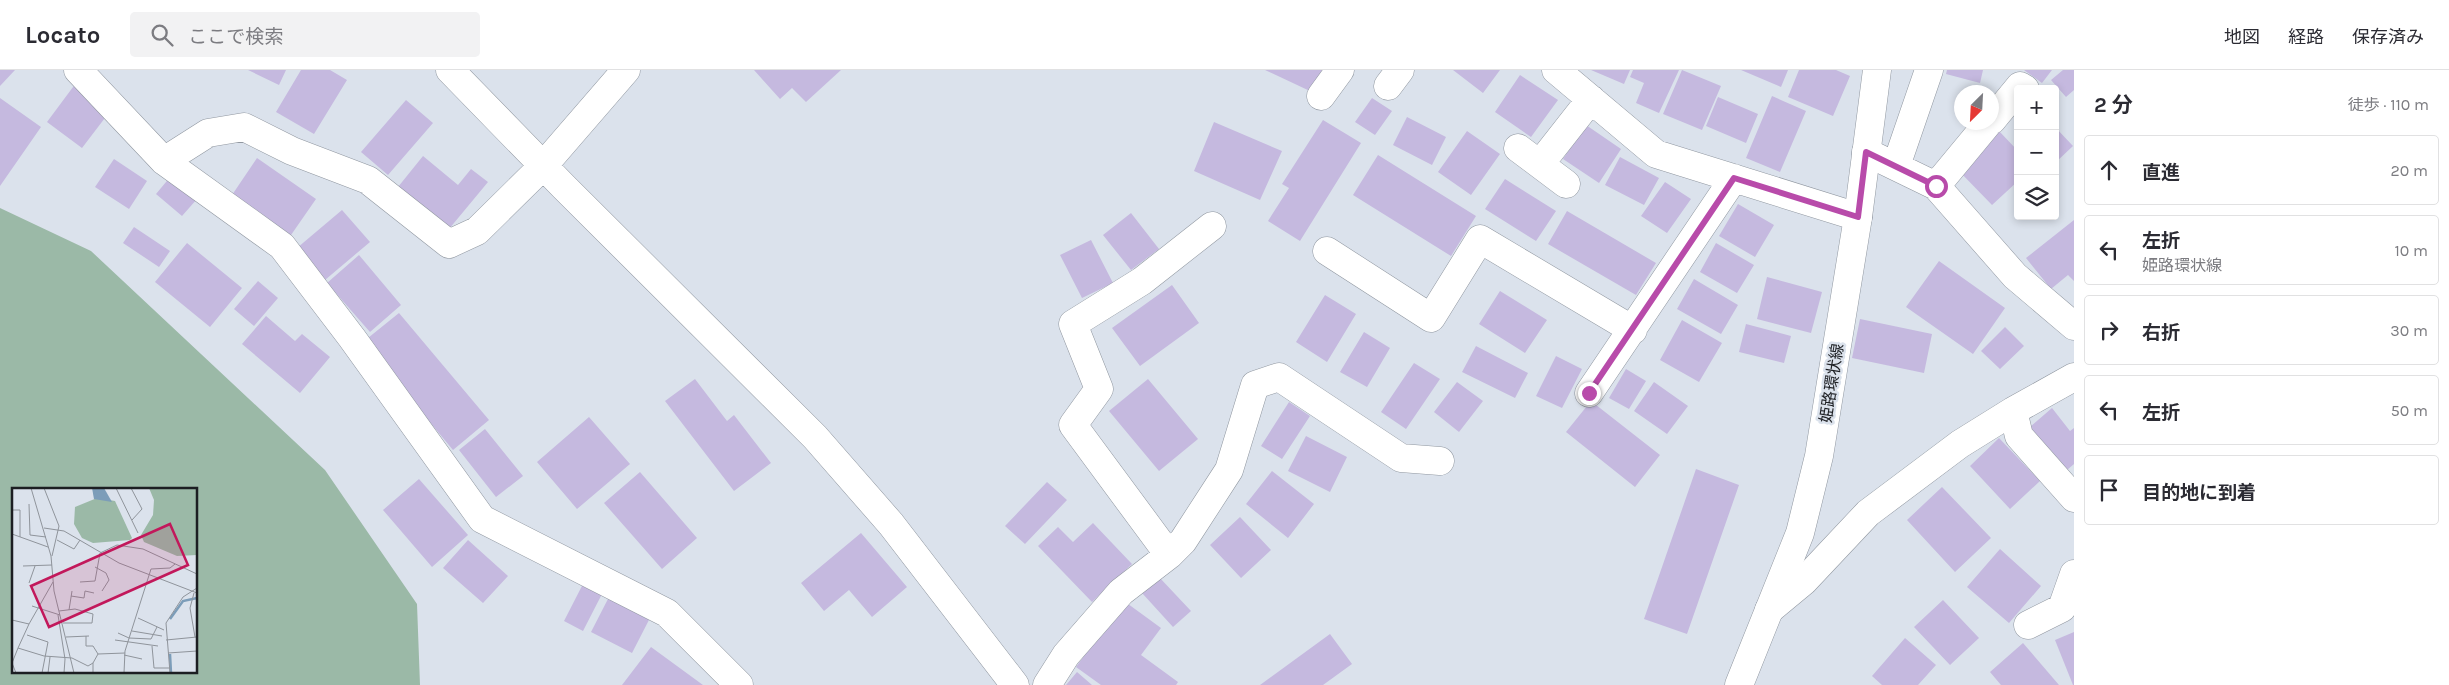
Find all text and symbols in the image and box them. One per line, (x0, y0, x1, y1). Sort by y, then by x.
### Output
search box (130, 12, 480, 57)
text: Locato (25, 21, 100, 49)
icon: search (148, 21, 176, 49)
text: ここで検索 (188, 26, 283, 48)
text: 地図 (2224, 26, 2260, 48)
text: 経路 (2288, 26, 2324, 48)
text: 保存済み (2352, 26, 2424, 48)
north arrow (1954, 85, 1999, 130)
map controls (2014, 85, 2059, 220)
button: + (2014, 85, 2059, 130)
text: 2 分 (2094, 93, 2133, 117)
text: 徒歩 · 110 m (2348, 95, 2429, 114)
button: − (2014, 130, 2059, 175)
icon: ahead (2095, 156, 2123, 184)
text: 20 m (2390, 161, 2428, 180)
text: 直進 (2142, 162, 2180, 184)
route start (1925, 175, 1948, 198)
button: layers (2014, 175, 2059, 220)
text: 左折 (2142, 230, 2180, 252)
icon: left (2095, 236, 2123, 264)
text: 10 m (2394, 241, 2428, 260)
text: 姫路環状線 (2142, 256, 2222, 275)
icon: right (2095, 316, 2123, 344)
text: 30 m (2390, 321, 2428, 340)
text: 右折 (2142, 322, 2180, 344)
street label: 姫路環状線 (1816, 342, 1847, 424)
route end (1578, 382, 1601, 405)
icon: left (2095, 396, 2123, 424)
text: 50 m (2391, 401, 2428, 420)
text: 左折 (2142, 402, 2180, 424)
icon: arrive (2095, 476, 2123, 504)
text: 目的地に到着 (2142, 482, 2256, 504)
inset map (12, 488, 198, 672)

